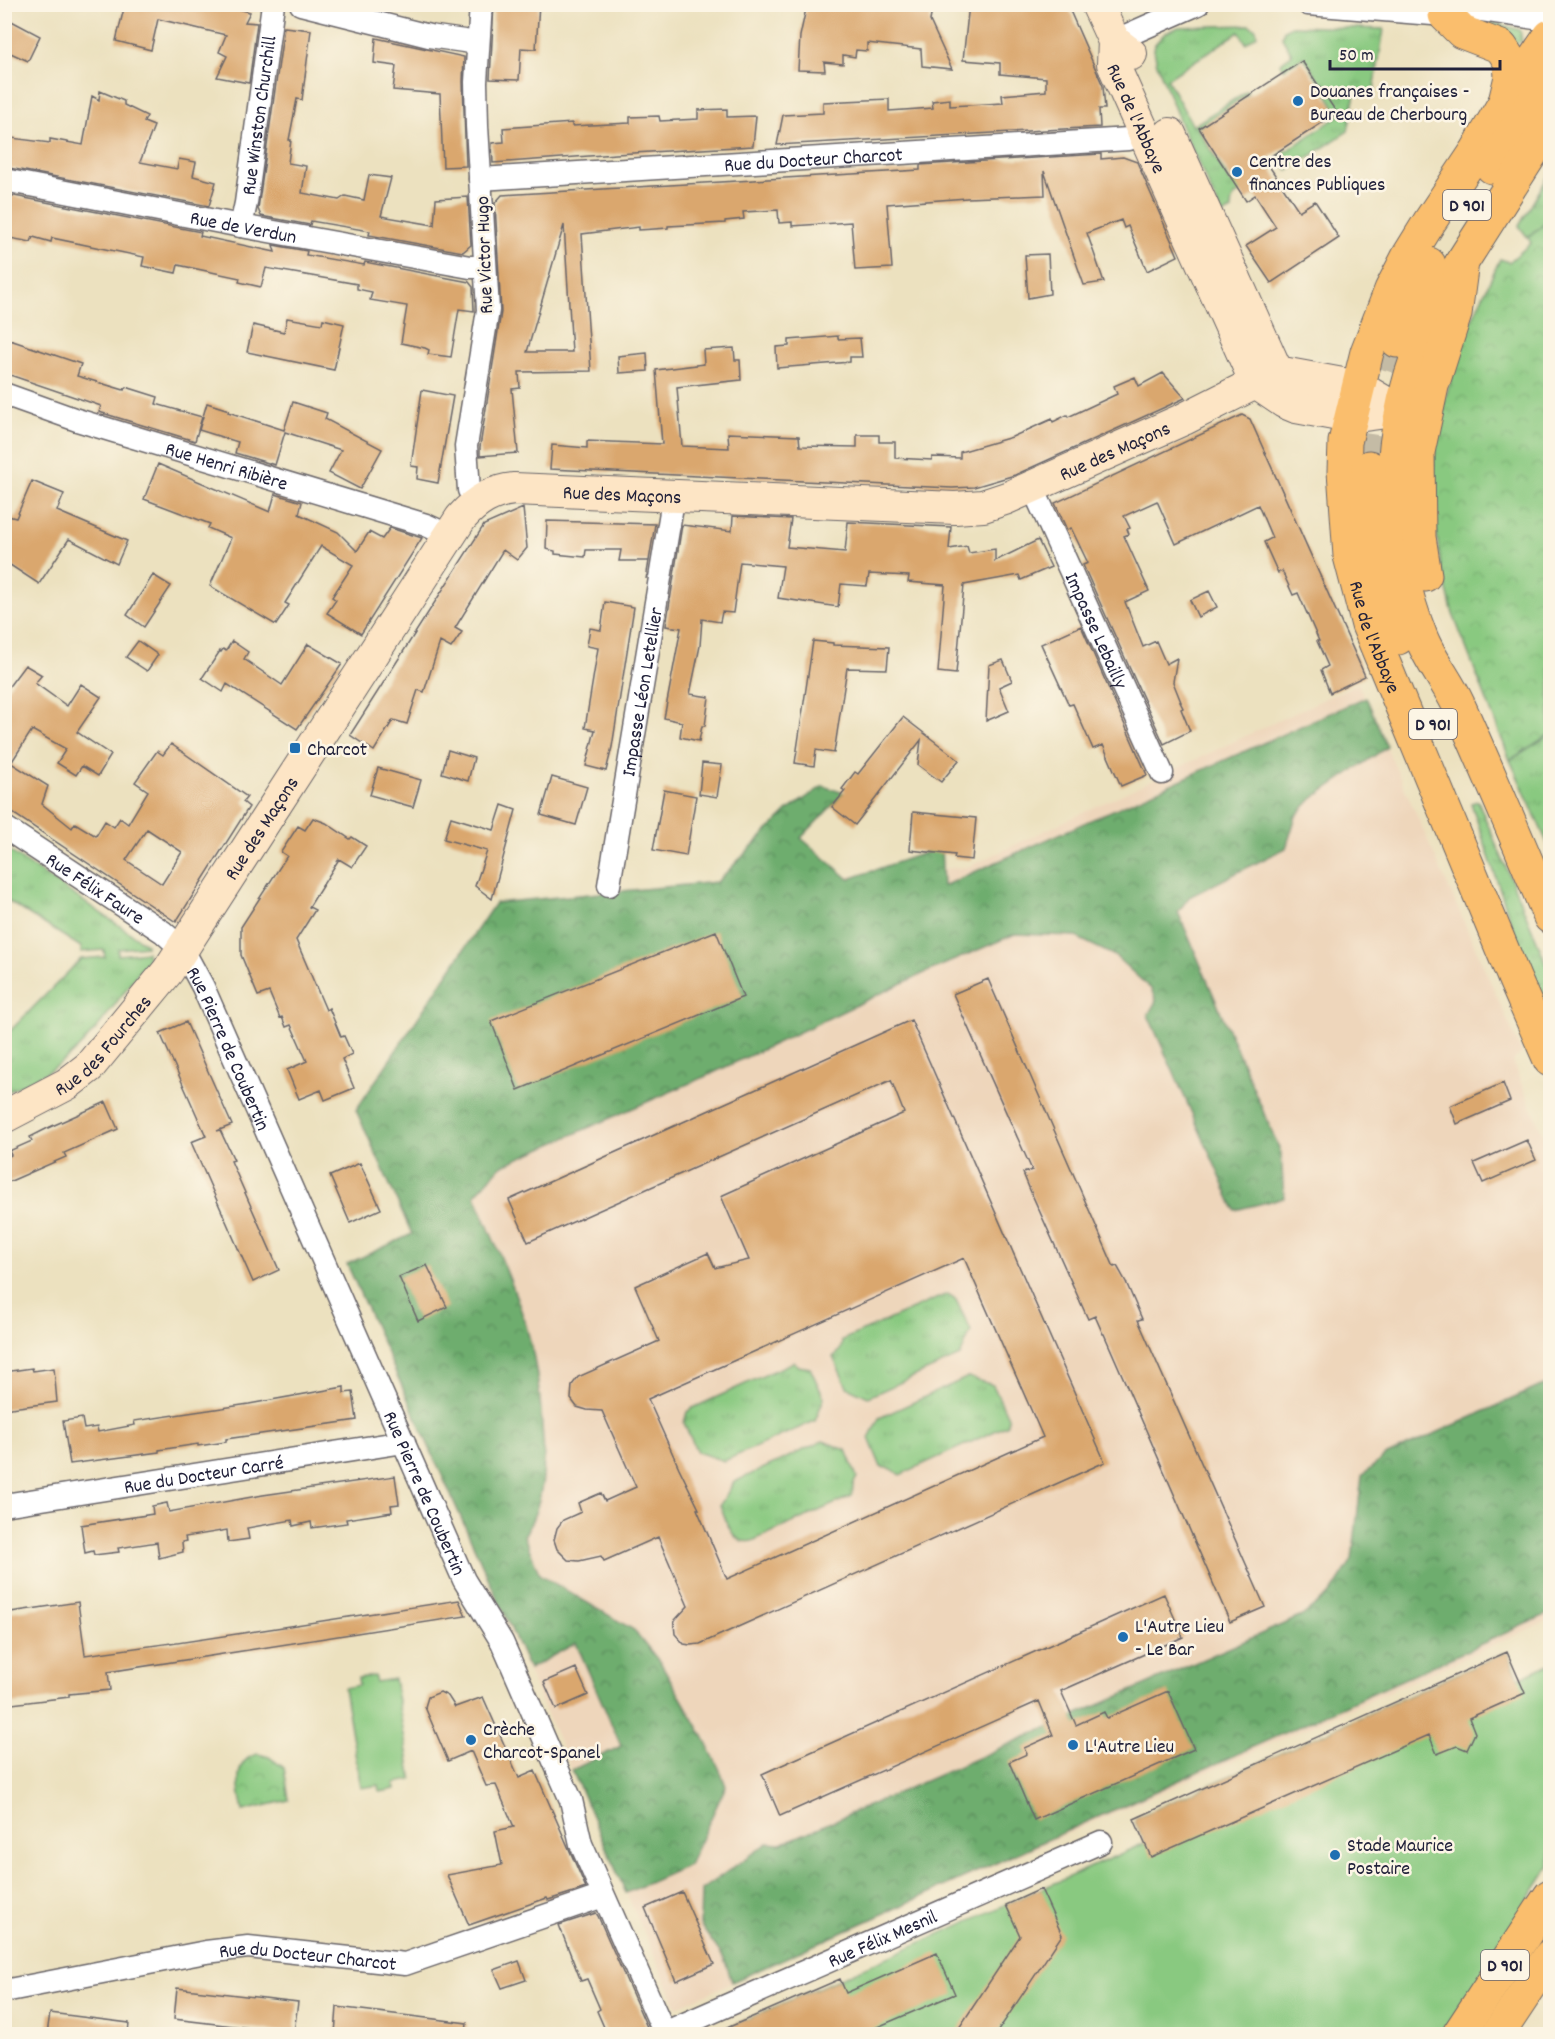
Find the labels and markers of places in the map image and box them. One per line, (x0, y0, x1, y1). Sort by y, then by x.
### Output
place label: Douanes françaises - Bureau de Cherbourg (1310, 79, 1469, 130)
marker: Douanes françaises - Bureau de Cherbourg (1291, 94, 1305, 108)
place label: Centre des finances Publiques (1249, 149, 1385, 200)
marker: Centre des finances Publiques (1230, 165, 1244, 179)
place label: Charcot (307, 737, 367, 765)
marker: Charcot (288, 741, 302, 755)
place label: L'Autre Lieu - Le Bar (1135, 1614, 1224, 1665)
marker: L'Autre Lieu - Le Bar (1116, 1630, 1130, 1644)
place label: Crèche Charcot-Spanel (483, 1717, 600, 1768)
marker: Crèche Charcot-Spanel (464, 1733, 478, 1747)
place label: L'Autre Lieu (1085, 1734, 1174, 1762)
marker: L'Autre Lieu (1066, 1738, 1080, 1752)
place label: Stade Maurice Postaire (1347, 1833, 1453, 1884)
marker: Stade Maurice Postaire (1328, 1848, 1342, 1862)

